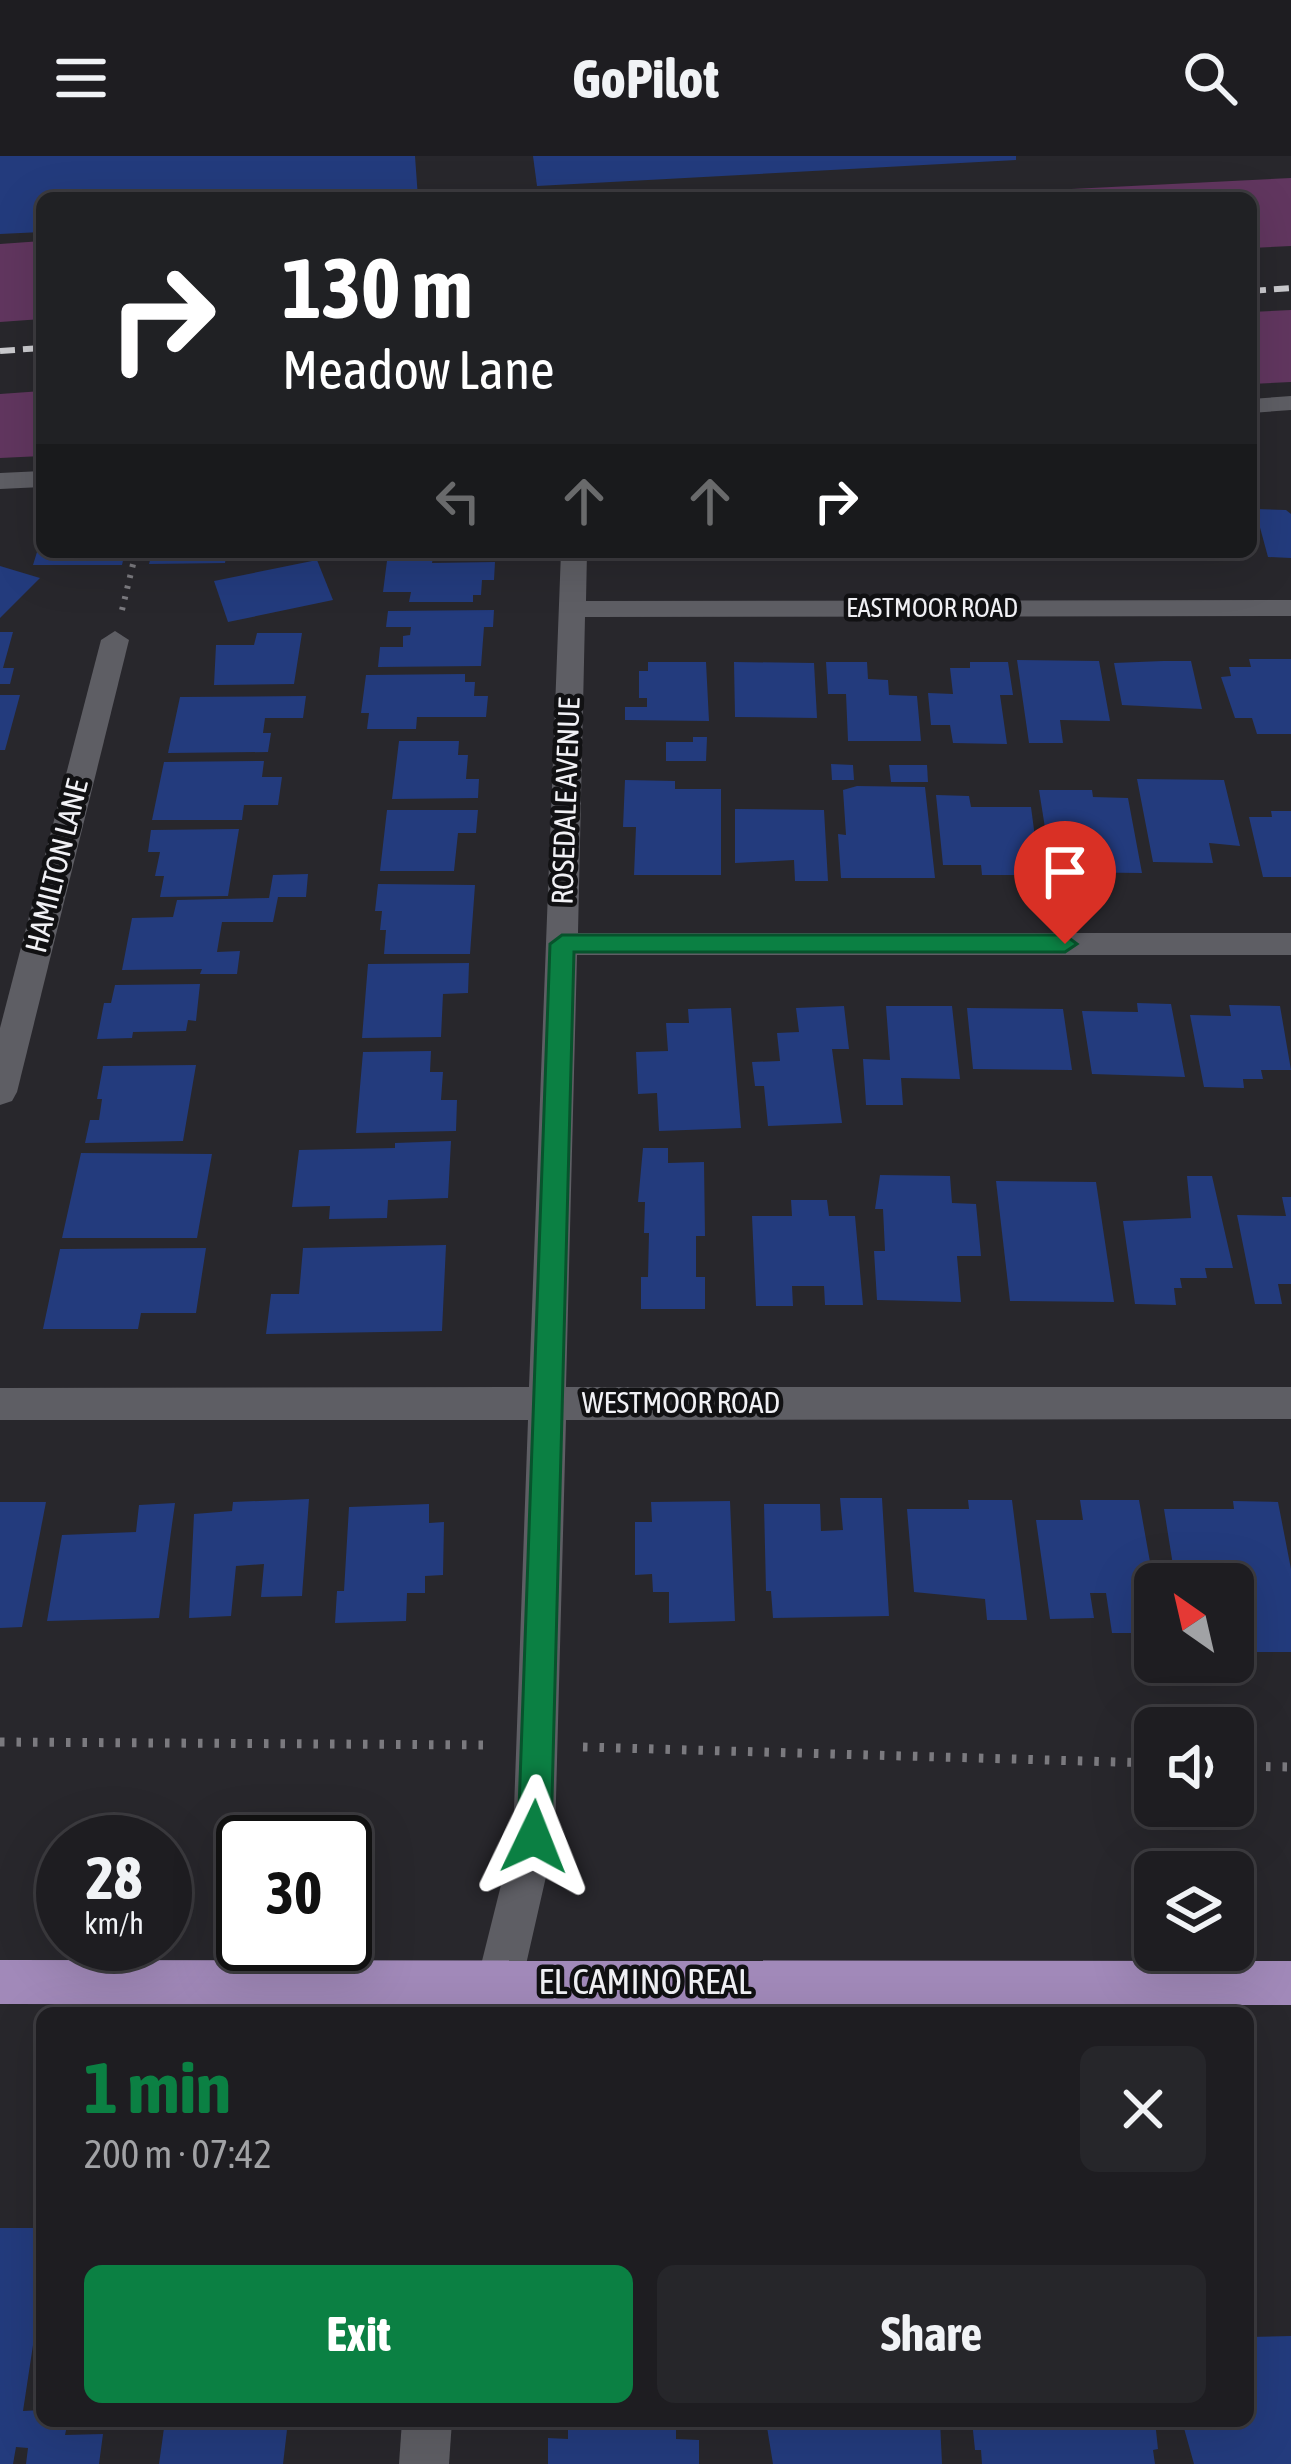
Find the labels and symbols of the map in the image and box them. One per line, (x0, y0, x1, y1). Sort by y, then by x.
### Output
street label: EASTMOOR ROAD (846, 592, 1018, 623)
street label: ROSEDALE AVENUE (544, 697, 586, 905)
street label: HAMILTON LANE (18, 775, 94, 956)
pin (1014, 821, 1116, 944)
street label: WESTMOOR ROAD (582, 1385, 780, 1419)
north arrow (1134, 1563, 1254, 1683)
position arrow (471, 1774, 597, 1900)
speed limit sign: 30 (216, 1815, 372, 1971)
street label: EL CAMINO REAL (538, 1960, 752, 2002)

